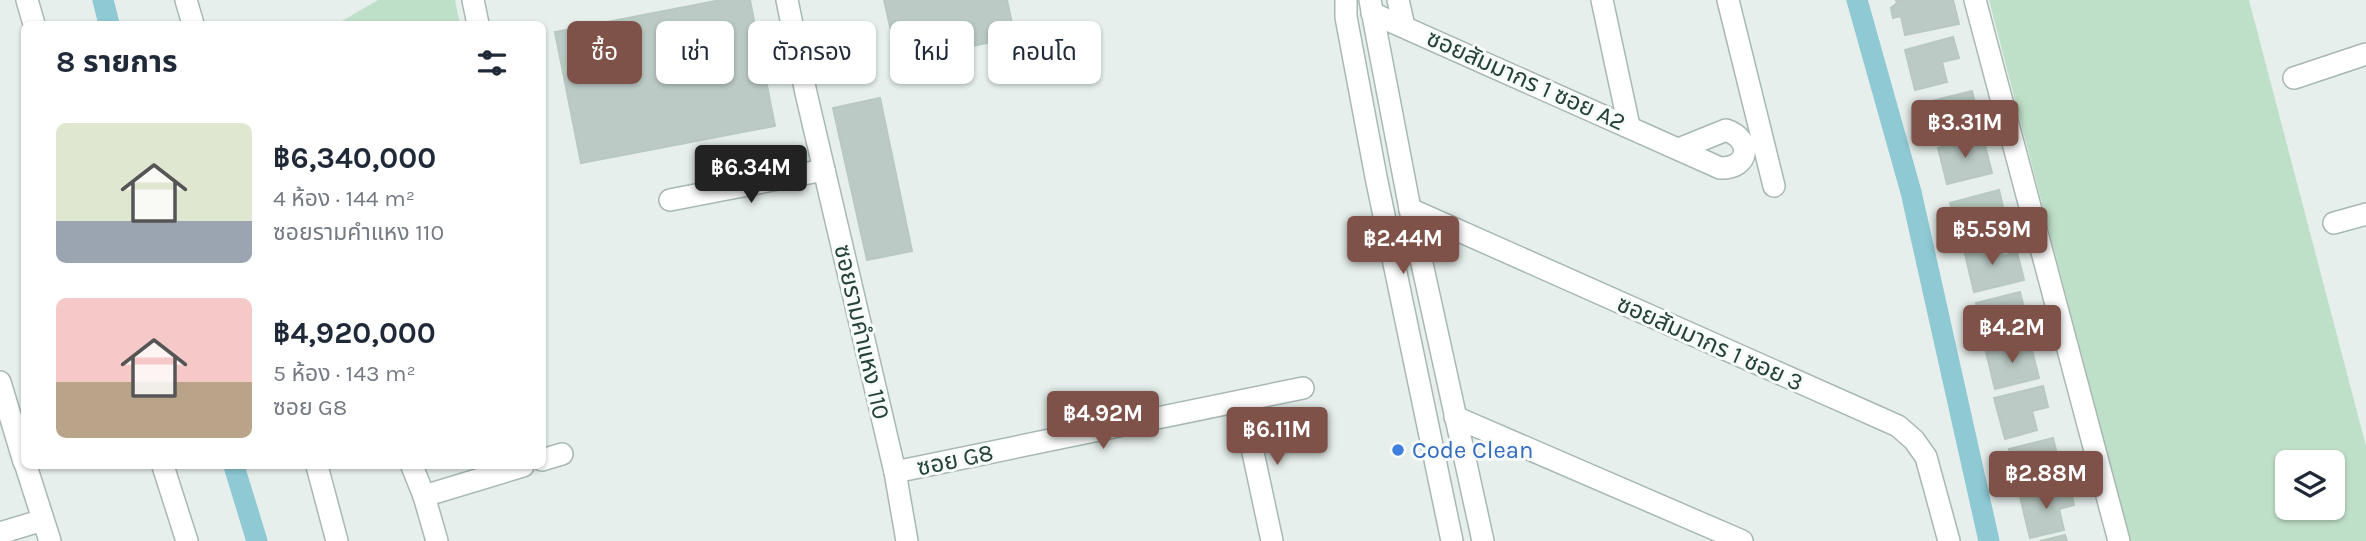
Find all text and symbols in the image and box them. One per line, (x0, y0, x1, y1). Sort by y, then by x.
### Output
chip: ซื้อ (567, 21, 642, 84)
chip: เช่า (656, 21, 734, 84)
chip: ตัวกรอง (748, 21, 876, 84)
chip: ใหม่ (890, 21, 974, 84)
chip: คอนโด (988, 21, 1101, 84)
street label: ซอยสัมมากร 1 ซอย A2 (1422, 24, 1630, 136)
text: 8 รายการ (56, 44, 178, 80)
icon: filters (473, 44, 511, 82)
pin: ฿3.31M (1908, 100, 2022, 160)
text: ฿3.31M (1927, 109, 2003, 136)
text: ฿6,340,000 (273, 140, 436, 176)
pin: ฿6.34M (694, 146, 808, 205)
icon: home (112, 151, 196, 235)
text: ฿6.34M (711, 154, 791, 181)
text: 4 ห้อง · 144 m² (273, 185, 415, 212)
pin: ฿5.59M (1935, 208, 2049, 267)
pin: ฿2.44M (1346, 216, 1460, 276)
text: ฿5.59M (1952, 216, 2032, 243)
text: ซอยรามคำแหง 110 (273, 219, 444, 246)
text: ฿2.44M (1363, 225, 1443, 252)
street label: ซอยรามคำแหง 110 (828, 242, 896, 422)
street label: ซอยสัมมากร 1 ซอย 3 (1612, 289, 1808, 397)
pin: ฿4.2M (1963, 306, 2061, 365)
text: ฿4.2M (1979, 314, 2045, 341)
text: ฿4,920,000 (273, 315, 436, 351)
icon: home (112, 326, 196, 410)
text: 5 ห้อง · 143 m² (273, 360, 416, 387)
pin: ฿4.92M (1046, 392, 1160, 451)
text: ซอย G8 (273, 394, 347, 421)
text: ฿4.92M (1063, 400, 1143, 427)
pin: ฿6.11M (1220, 407, 1334, 467)
text: ฿6.11M (1243, 416, 1311, 443)
place label: Code Clean (1412, 436, 1534, 464)
street label: ซอย G8 (914, 438, 996, 482)
marker: Code Clean (1390, 442, 1406, 458)
map controls (2275, 450, 2345, 520)
button: layers (2275, 450, 2345, 520)
pin: ฿2.88M (1989, 452, 2103, 511)
text: ฿2.88M (2005, 460, 2087, 487)

